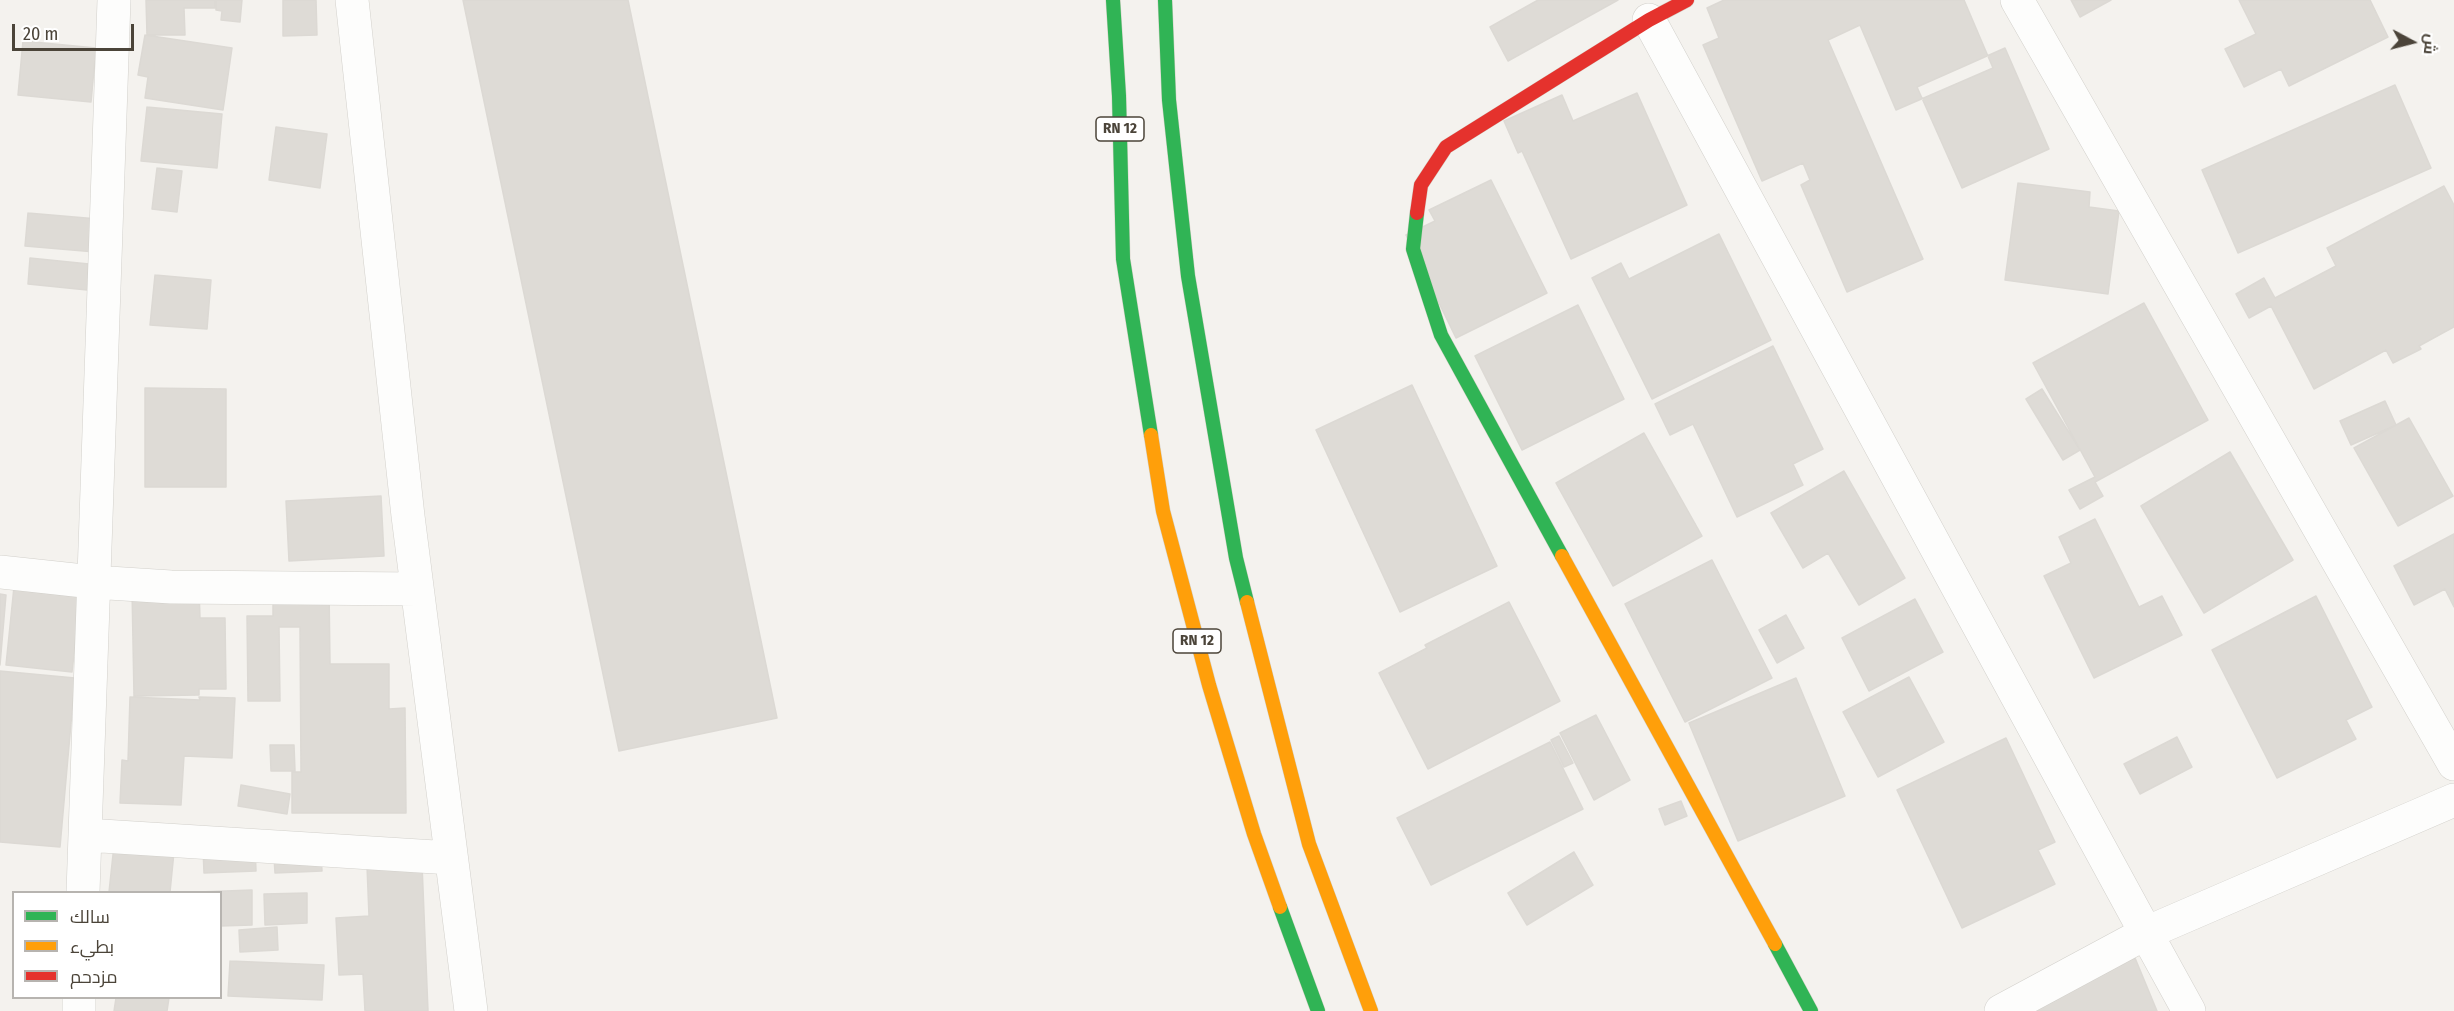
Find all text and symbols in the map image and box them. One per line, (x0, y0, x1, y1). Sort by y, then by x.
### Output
scale bar (15, 12, 136, 50)
north arrow (2382, 12, 2442, 72)
text: 20 m (23, 23, 58, 45)
text: ش (2420, 33, 2441, 56)
road number: RN 12 (1096, 117, 1144, 141)
road number: RN 12 (1173, 629, 1221, 653)
legend (12, 891, 222, 999)
text: سالك (70, 906, 110, 928)
text: بطيء (70, 936, 114, 958)
text: مزدحم (70, 966, 118, 988)

